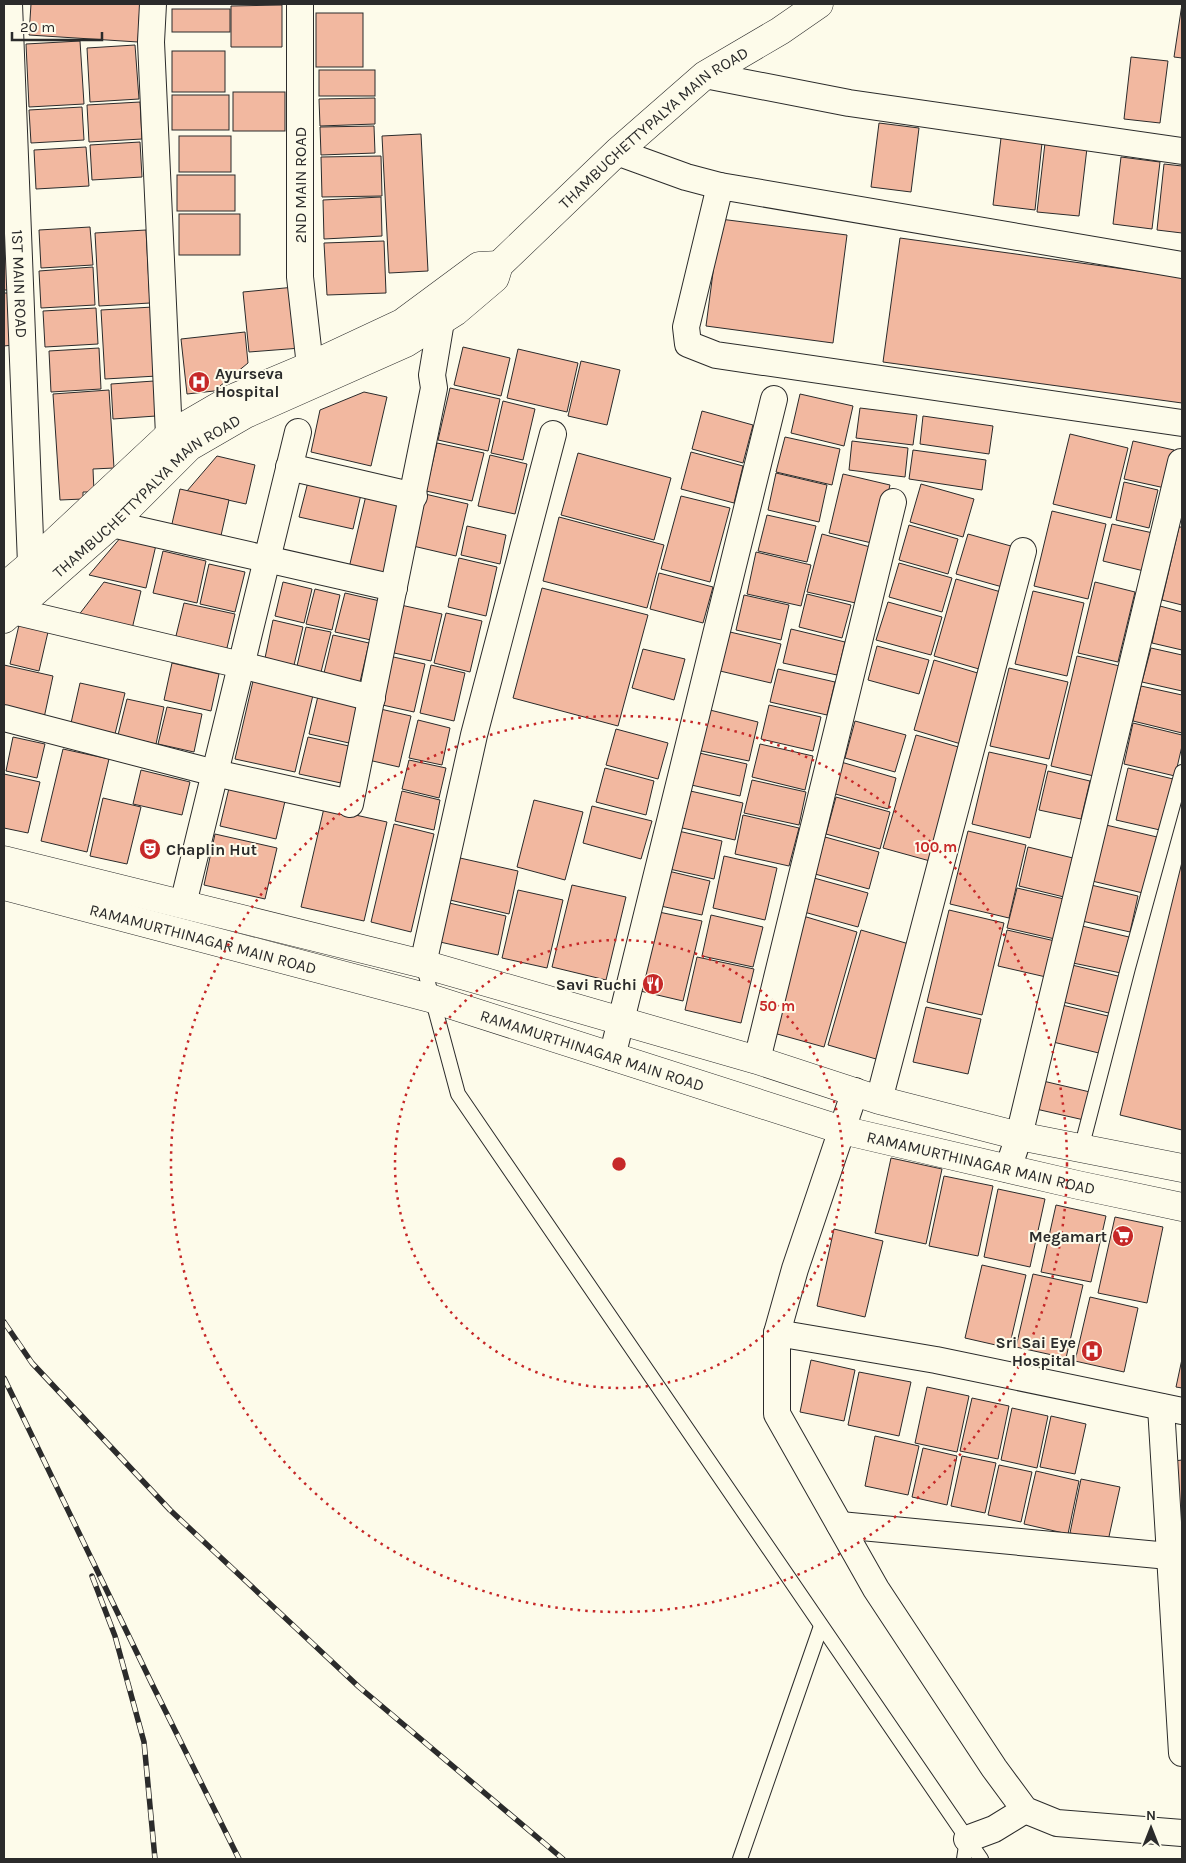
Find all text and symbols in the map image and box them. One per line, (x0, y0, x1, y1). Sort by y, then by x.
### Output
scale bar (12, 10, 102, 42)
text: 20 m (20, 18, 55, 36)
street label: THAMBUCHETTYPALYA MAIN ROAD (555, 43, 752, 213)
street label: 2ND MAIN ROAD (291, 127, 310, 243)
street label: 1ST MAIN ROAD (8, 229, 31, 338)
place label: Ayurseva Hospital (215, 364, 283, 401)
hospital icon: Ayurseva Hospital (187, 370, 211, 394)
street label: THAMBUCHETTYPALYA MAIN ROAD (49, 410, 244, 582)
theatre icon: Chaplin Hut (138, 837, 162, 861)
text: 100 m (915, 838, 957, 856)
place label: Chaplin Hut (166, 840, 257, 859)
street label: RAMAMURTHINAGAR MAIN ROAD (88, 900, 319, 978)
restaurant icon: Savi Ruchi (641, 972, 665, 996)
place label: Savi Ruchi (556, 975, 637, 994)
text: 50 m (759, 997, 795, 1015)
street label: RAMAMURTHINAGAR MAIN ROAD (478, 1006, 707, 1095)
street label: RAMAMURTHINAGAR MAIN ROAD (865, 1127, 1097, 1198)
centre of rings (610, 1155, 628, 1173)
supermarket icon: Megamart (1111, 1224, 1135, 1248)
place label: Megamart (1029, 1227, 1107, 1246)
place label: Sri Sai Eye Hospital (995, 1333, 1076, 1370)
hospital icon: Sri Sai Eye Hospital (1080, 1339, 1104, 1363)
north arrow (1126, 1803, 1176, 1853)
text: N (1146, 1807, 1156, 1824)

